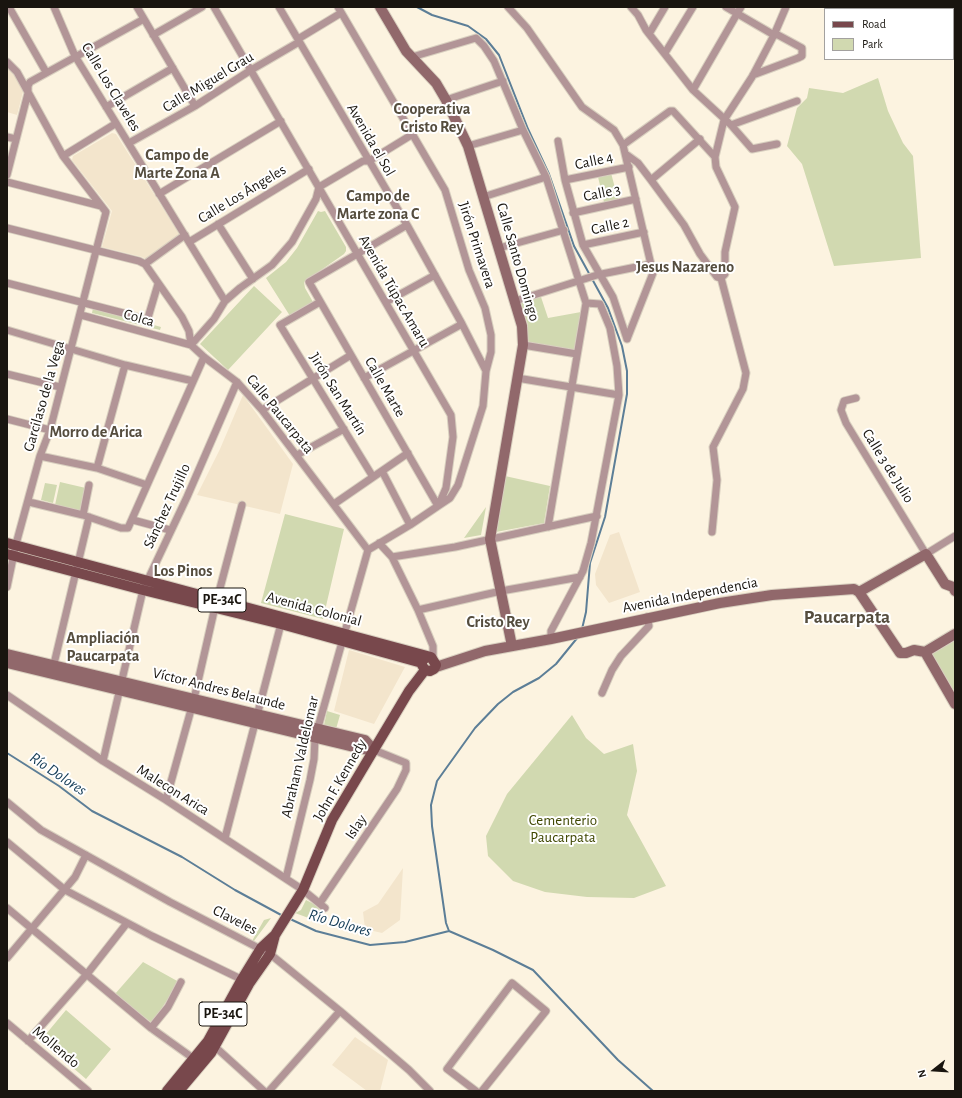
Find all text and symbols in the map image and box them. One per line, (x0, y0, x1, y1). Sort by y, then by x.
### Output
legend (824, 8, 954, 60)
text: Road (862, 18, 886, 30)
text: Park (862, 38, 883, 50)
street label: Calle Los Claveles (77, 39, 145, 135)
street label: Calle Miguel Grau (159, 48, 257, 116)
district label: Cooperativa Cristo Rey (394, 99, 470, 137)
street label: Avenida el Sol (343, 100, 399, 180)
district label: Campo de Marte Zona A (134, 145, 220, 183)
street label: Calle 4 (573, 148, 615, 174)
street label: Calle Los Ángeles (195, 161, 289, 227)
street label: Calle 3 (582, 180, 622, 206)
district label: Campo de Marte zona C (337, 186, 419, 224)
street label: Jirón Primavera (455, 199, 499, 291)
street label: Calle Santo Domingo (493, 201, 543, 323)
street label: Calle 2 (589, 213, 631, 239)
street label: Avenida Túpac Amaru (355, 232, 433, 350)
district label: Jesus Nazareno (636, 257, 734, 277)
street label: Colca (122, 305, 156, 331)
street label: Garcilaso de la Vega (20, 338, 68, 454)
street label: Jirón San Martín (306, 349, 370, 439)
street label: Calle Marte (361, 354, 409, 420)
street label: Calle Paucarpata (242, 371, 318, 457)
district label: Morro de Arica (49, 422, 143, 442)
street label: Calle 3 de Julio (858, 426, 918, 506)
street label: Sánchez Trujillo (139, 461, 195, 551)
district label: Los Pinos (154, 561, 212, 581)
street label: Avenida Independencia (621, 573, 759, 617)
road number: PE-34C (198, 588, 246, 612)
street label: Avenida Colonial (264, 588, 364, 630)
district label: Paucarpata (804, 606, 890, 628)
district label: Cristo Rey (466, 612, 530, 632)
district label: Ampliación Paucarpata (66, 628, 140, 666)
street label: Víctor Andres Belaunde (151, 664, 287, 714)
street label: Abraham Valdelomar (277, 694, 323, 820)
street label: John F. Kennedy (309, 736, 371, 824)
water label: Río Dolores (26, 748, 90, 800)
street label: Malecon Arica (133, 761, 213, 819)
street label: Islay (341, 811, 371, 843)
park label: Cementerio Paucarpata (529, 811, 597, 846)
street label: Claveles (210, 901, 260, 939)
water label: Río Dolores (307, 905, 373, 941)
road number: PE-34C (199, 1002, 247, 1026)
street label: Mollendo (29, 1022, 83, 1072)
north arrow (914, 1050, 954, 1090)
text: N (916, 1068, 928, 1079)

